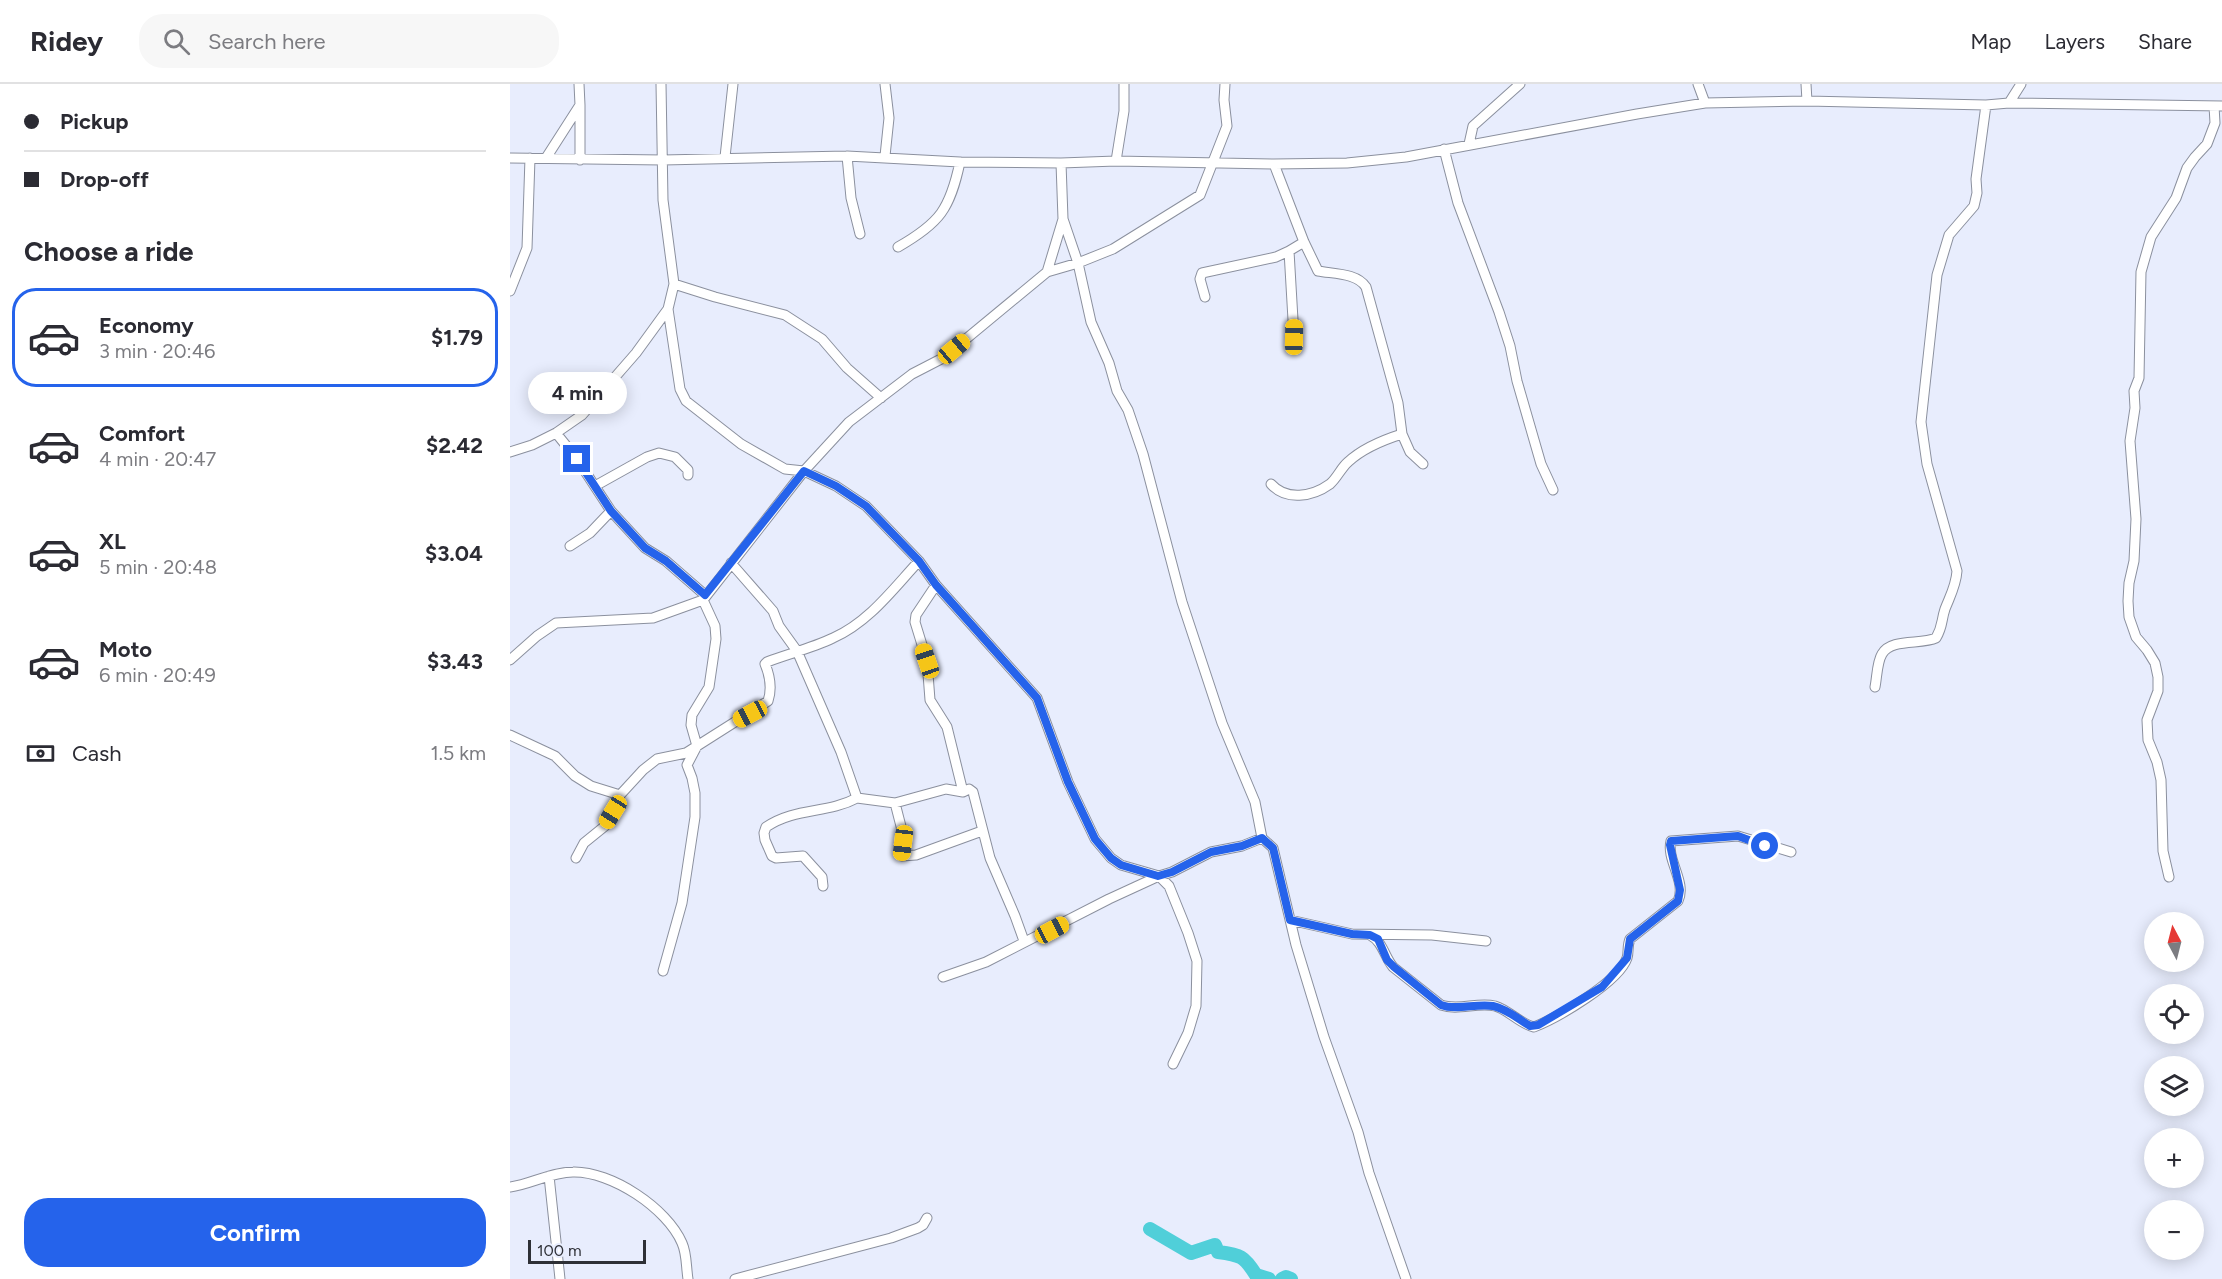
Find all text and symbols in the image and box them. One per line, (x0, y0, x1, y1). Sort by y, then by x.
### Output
search box (139, 14, 559, 68)
text: Ridey (30, 24, 103, 58)
icon: search (160, 25, 193, 58)
text: Search here (208, 28, 326, 55)
text: Map (1971, 29, 2011, 54)
text: Layers (2044, 29, 2105, 54)
text: Share (2138, 29, 2192, 54)
text: Pickup (60, 108, 129, 135)
text: Drop-off (60, 166, 149, 193)
text: Choose a ride (24, 235, 193, 268)
icon: car (27, 311, 81, 365)
text: Economy (99, 312, 194, 339)
car (1285, 319, 1303, 355)
text: $1.79 (431, 324, 483, 351)
car (934, 331, 974, 367)
text: 3 min · 20:46 (99, 339, 215, 363)
callout: 4 min (527, 372, 626, 414)
text: 4 min (552, 381, 603, 405)
icon: car (27, 419, 81, 473)
text: Comfort (99, 420, 185, 447)
text: $2.42 (426, 432, 483, 459)
route end (563, 445, 590, 472)
text: 4 min · 20:47 (99, 447, 216, 471)
icon: car (27, 527, 81, 581)
text: XL (99, 528, 126, 555)
text: $3.04 (425, 540, 483, 567)
text: 5 min · 20:48 (99, 555, 217, 579)
icon: car (27, 635, 81, 689)
text: Moto (99, 636, 152, 663)
car (913, 641, 941, 681)
text: $3.43 (427, 648, 483, 675)
text: 6 min · 20:49 (99, 663, 216, 687)
car (730, 698, 770, 730)
icon: cash (24, 737, 57, 770)
text: Cash (72, 740, 122, 767)
text: 1.5 km (430, 741, 486, 765)
car (596, 792, 630, 832)
car (892, 824, 914, 862)
route start (1751, 832, 1778, 859)
north arrow (2144, 912, 2204, 972)
map controls (2144, 912, 2204, 1260)
car (1032, 914, 1072, 946)
button: locate (2144, 984, 2204, 1044)
button: layers (2144, 1056, 2204, 1116)
button: + (2144, 1128, 2204, 1188)
button: Confirm (24, 1198, 486, 1267)
button: − (2144, 1200, 2204, 1260)
scale bar (528, 1237, 646, 1264)
text: 100 m (537, 1241, 582, 1260)

